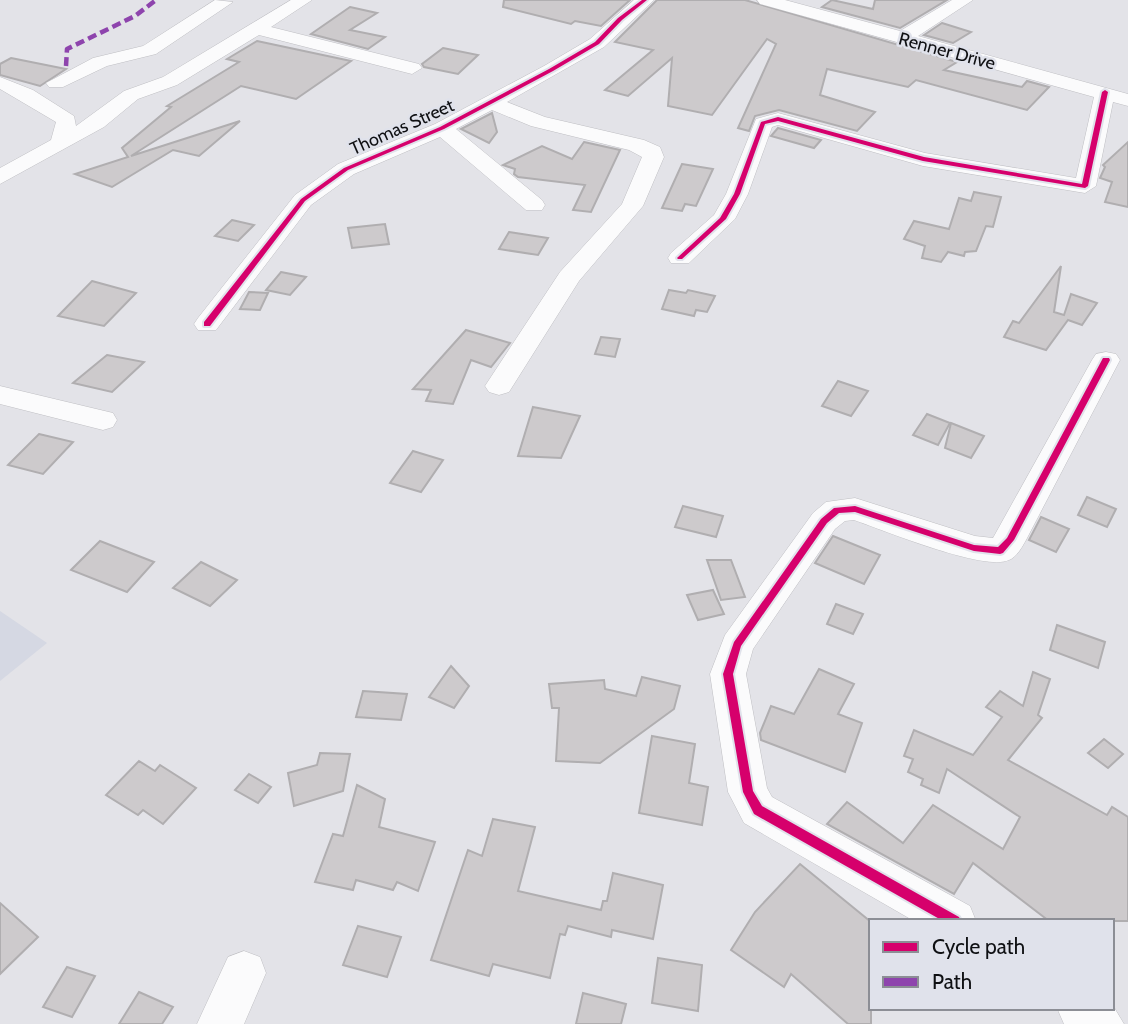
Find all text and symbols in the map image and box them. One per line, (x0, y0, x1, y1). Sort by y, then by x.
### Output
street label: Renner Drive (896, 28, 998, 74)
street label: Thomas Street (347, 94, 457, 160)
legend (869, 919, 1114, 1010)
text: Cycle path (932, 934, 1025, 959)
text: Path (932, 969, 972, 994)

